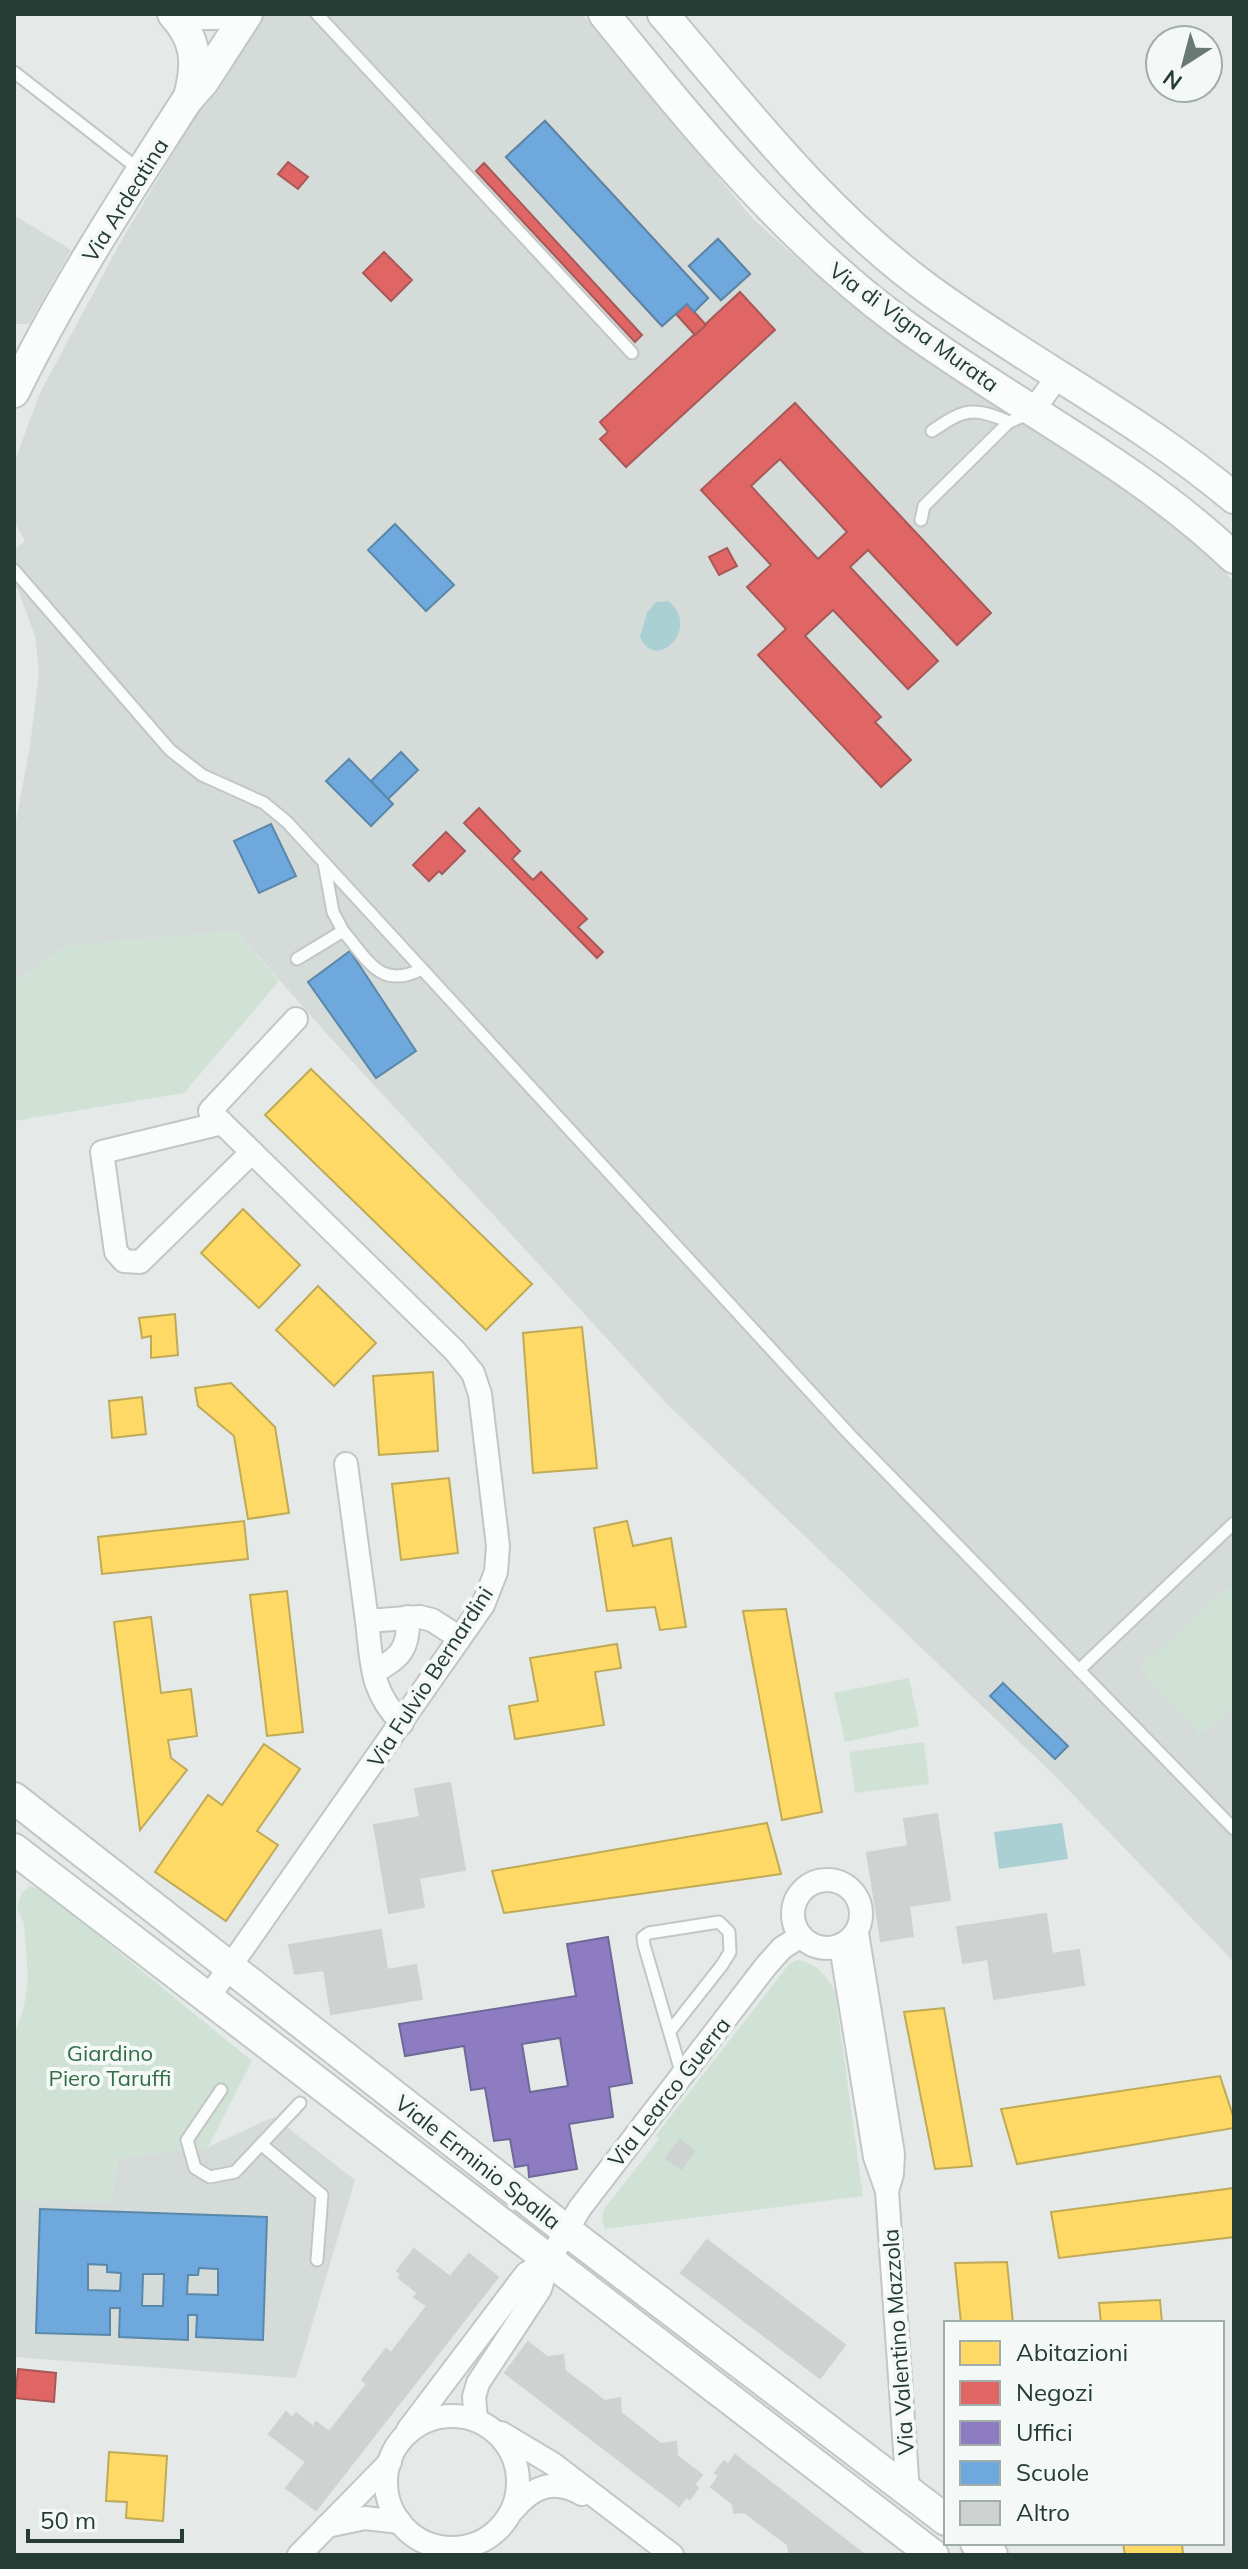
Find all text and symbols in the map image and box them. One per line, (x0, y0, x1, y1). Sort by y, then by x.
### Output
north arrow (1144, 24, 1224, 104)
text: N (1157, 64, 1187, 96)
street label: Via Ardeatina (76, 133, 174, 267)
street label: Via di Vigna Murata (824, 256, 1004, 398)
street label: Via Fulvio Bernardini (361, 1581, 499, 1773)
street label: Via Learco Guerra (602, 2011, 736, 2173)
park label: Giardino Piero Taruffi (49, 2039, 171, 2092)
street label: Viale Erminio Spalla (390, 2089, 566, 2235)
street label: Via Valentino Mazzola (876, 2228, 920, 2456)
legend (944, 2321, 1224, 2545)
text: Abitazioni (1016, 2337, 1128, 2367)
text: Negozi (1016, 2377, 1093, 2407)
text: Uffici (1016, 2417, 1073, 2447)
text: Scuole (1016, 2457, 1089, 2487)
scale bar (28, 2493, 182, 2543)
text: Altro (1016, 2497, 1070, 2527)
text: 50 m (40, 2505, 96, 2535)

